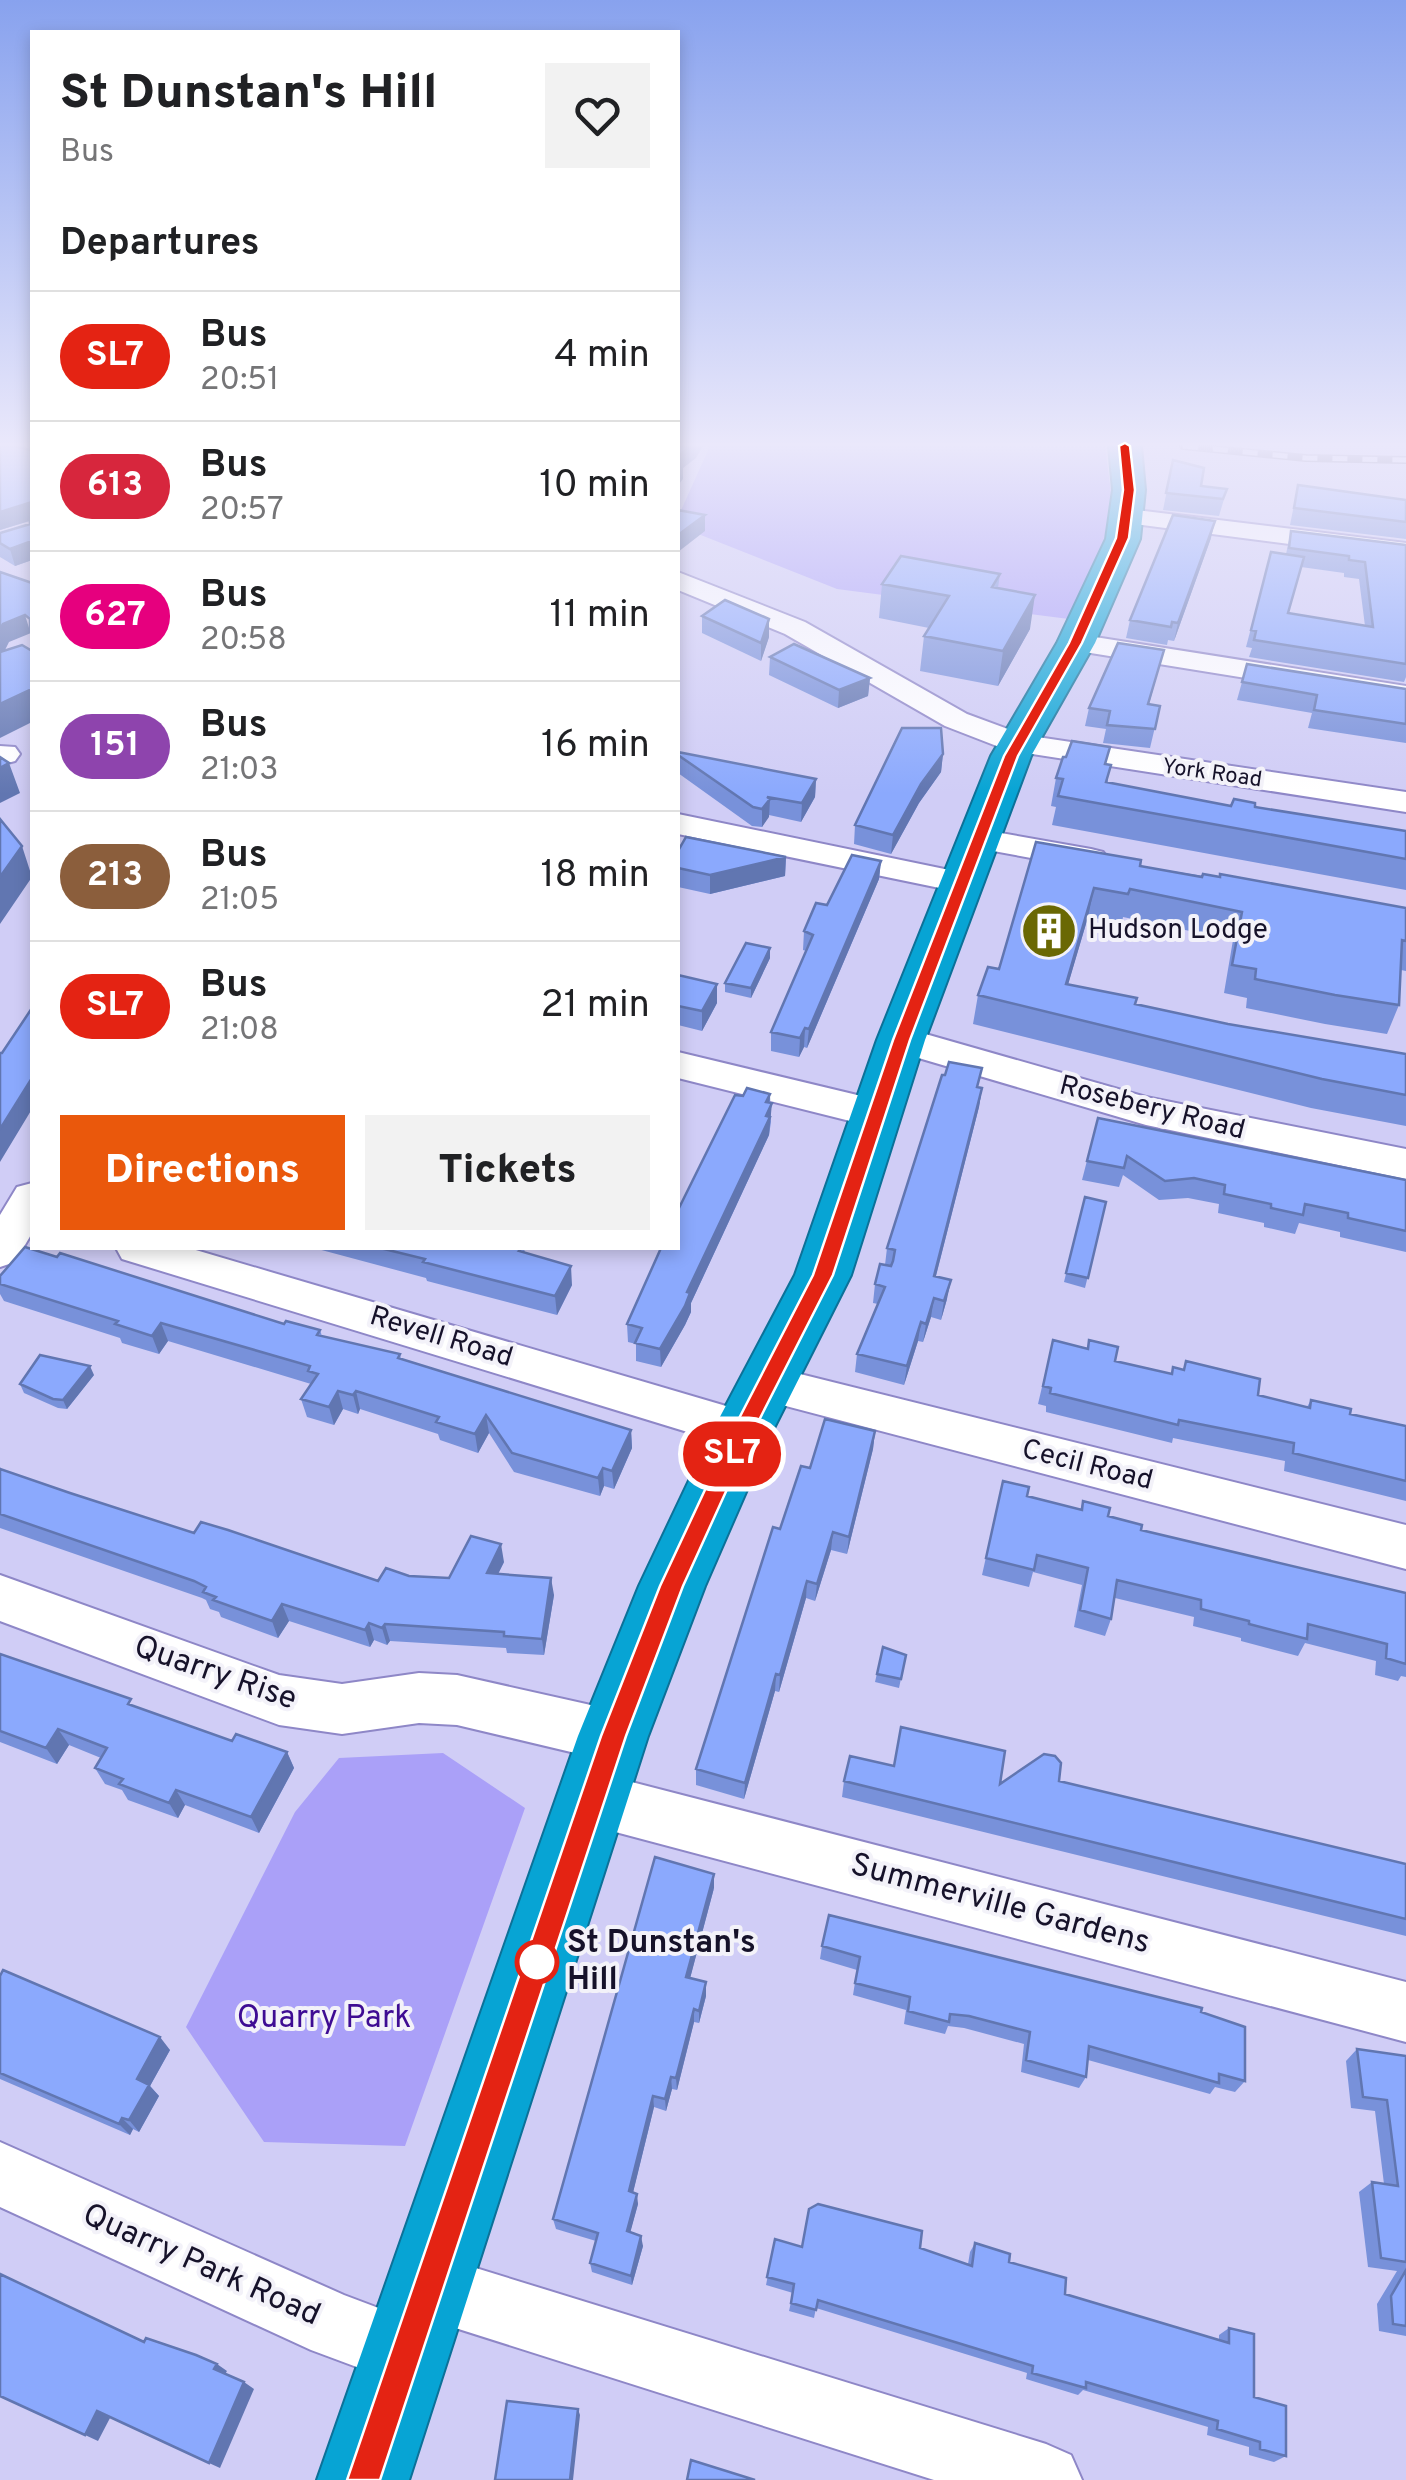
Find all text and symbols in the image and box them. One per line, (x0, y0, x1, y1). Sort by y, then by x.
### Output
button: heart (545, 63, 650, 168)
text: St Dunstan's Hill (60, 65, 437, 125)
text: Bus (60, 133, 114, 173)
text: Departures (60, 220, 260, 269)
text: Bus (200, 312, 267, 361)
text: 4 min (554, 332, 650, 381)
text: SL7 (86, 334, 144, 378)
text: 20:51 (200, 361, 279, 401)
text: Bus (200, 442, 267, 491)
text: 10 min (539, 462, 650, 511)
text: 613 (87, 464, 143, 508)
text: 20:57 (200, 491, 284, 531)
text: Bus (200, 572, 267, 621)
text: 11 min (549, 592, 650, 641)
text: 627 (84, 594, 146, 638)
text: 20:58 (200, 621, 287, 661)
text: Bus (200, 702, 267, 751)
text: 16 min (541, 722, 650, 771)
text: 151 (90, 724, 140, 768)
text: 21:03 (200, 751, 279, 791)
street label: York Road (1160, 754, 1264, 794)
text: Bus (200, 832, 267, 881)
text: 18 min (540, 852, 650, 901)
text: 213 (87, 854, 143, 898)
text: 21:05 (200, 881, 279, 921)
building icon: Hudson Lodge (1019, 901, 1079, 961)
place label: Hudson Lodge (1088, 913, 1268, 949)
text: Bus (200, 962, 267, 1011)
text: 21 min (540, 982, 650, 1031)
text: SL7 (86, 984, 144, 1028)
text: 21:08 (200, 1011, 279, 1051)
street label: Rosebery Road (1055, 1069, 1249, 1149)
button: Directions (60, 1115, 345, 1230)
button: Tickets (365, 1115, 650, 1230)
street label: Revell Road (365, 1299, 517, 1377)
line badge: SL7 (674, 1422, 790, 1486)
text: SL7 (703, 1432, 761, 1476)
street label: Cecil Road (1018, 1432, 1156, 1500)
street label: Quarry Rise (128, 1627, 302, 1721)
street label: Summerville Gardens (846, 1846, 1154, 1964)
place label: St Dunstan's Hill (567, 1924, 756, 2001)
marker: St Dunstan's Hill (516, 1941, 558, 1983)
park label: Quarry Park (237, 1999, 411, 2039)
street label: Quarry Park Road (76, 2196, 326, 2336)

